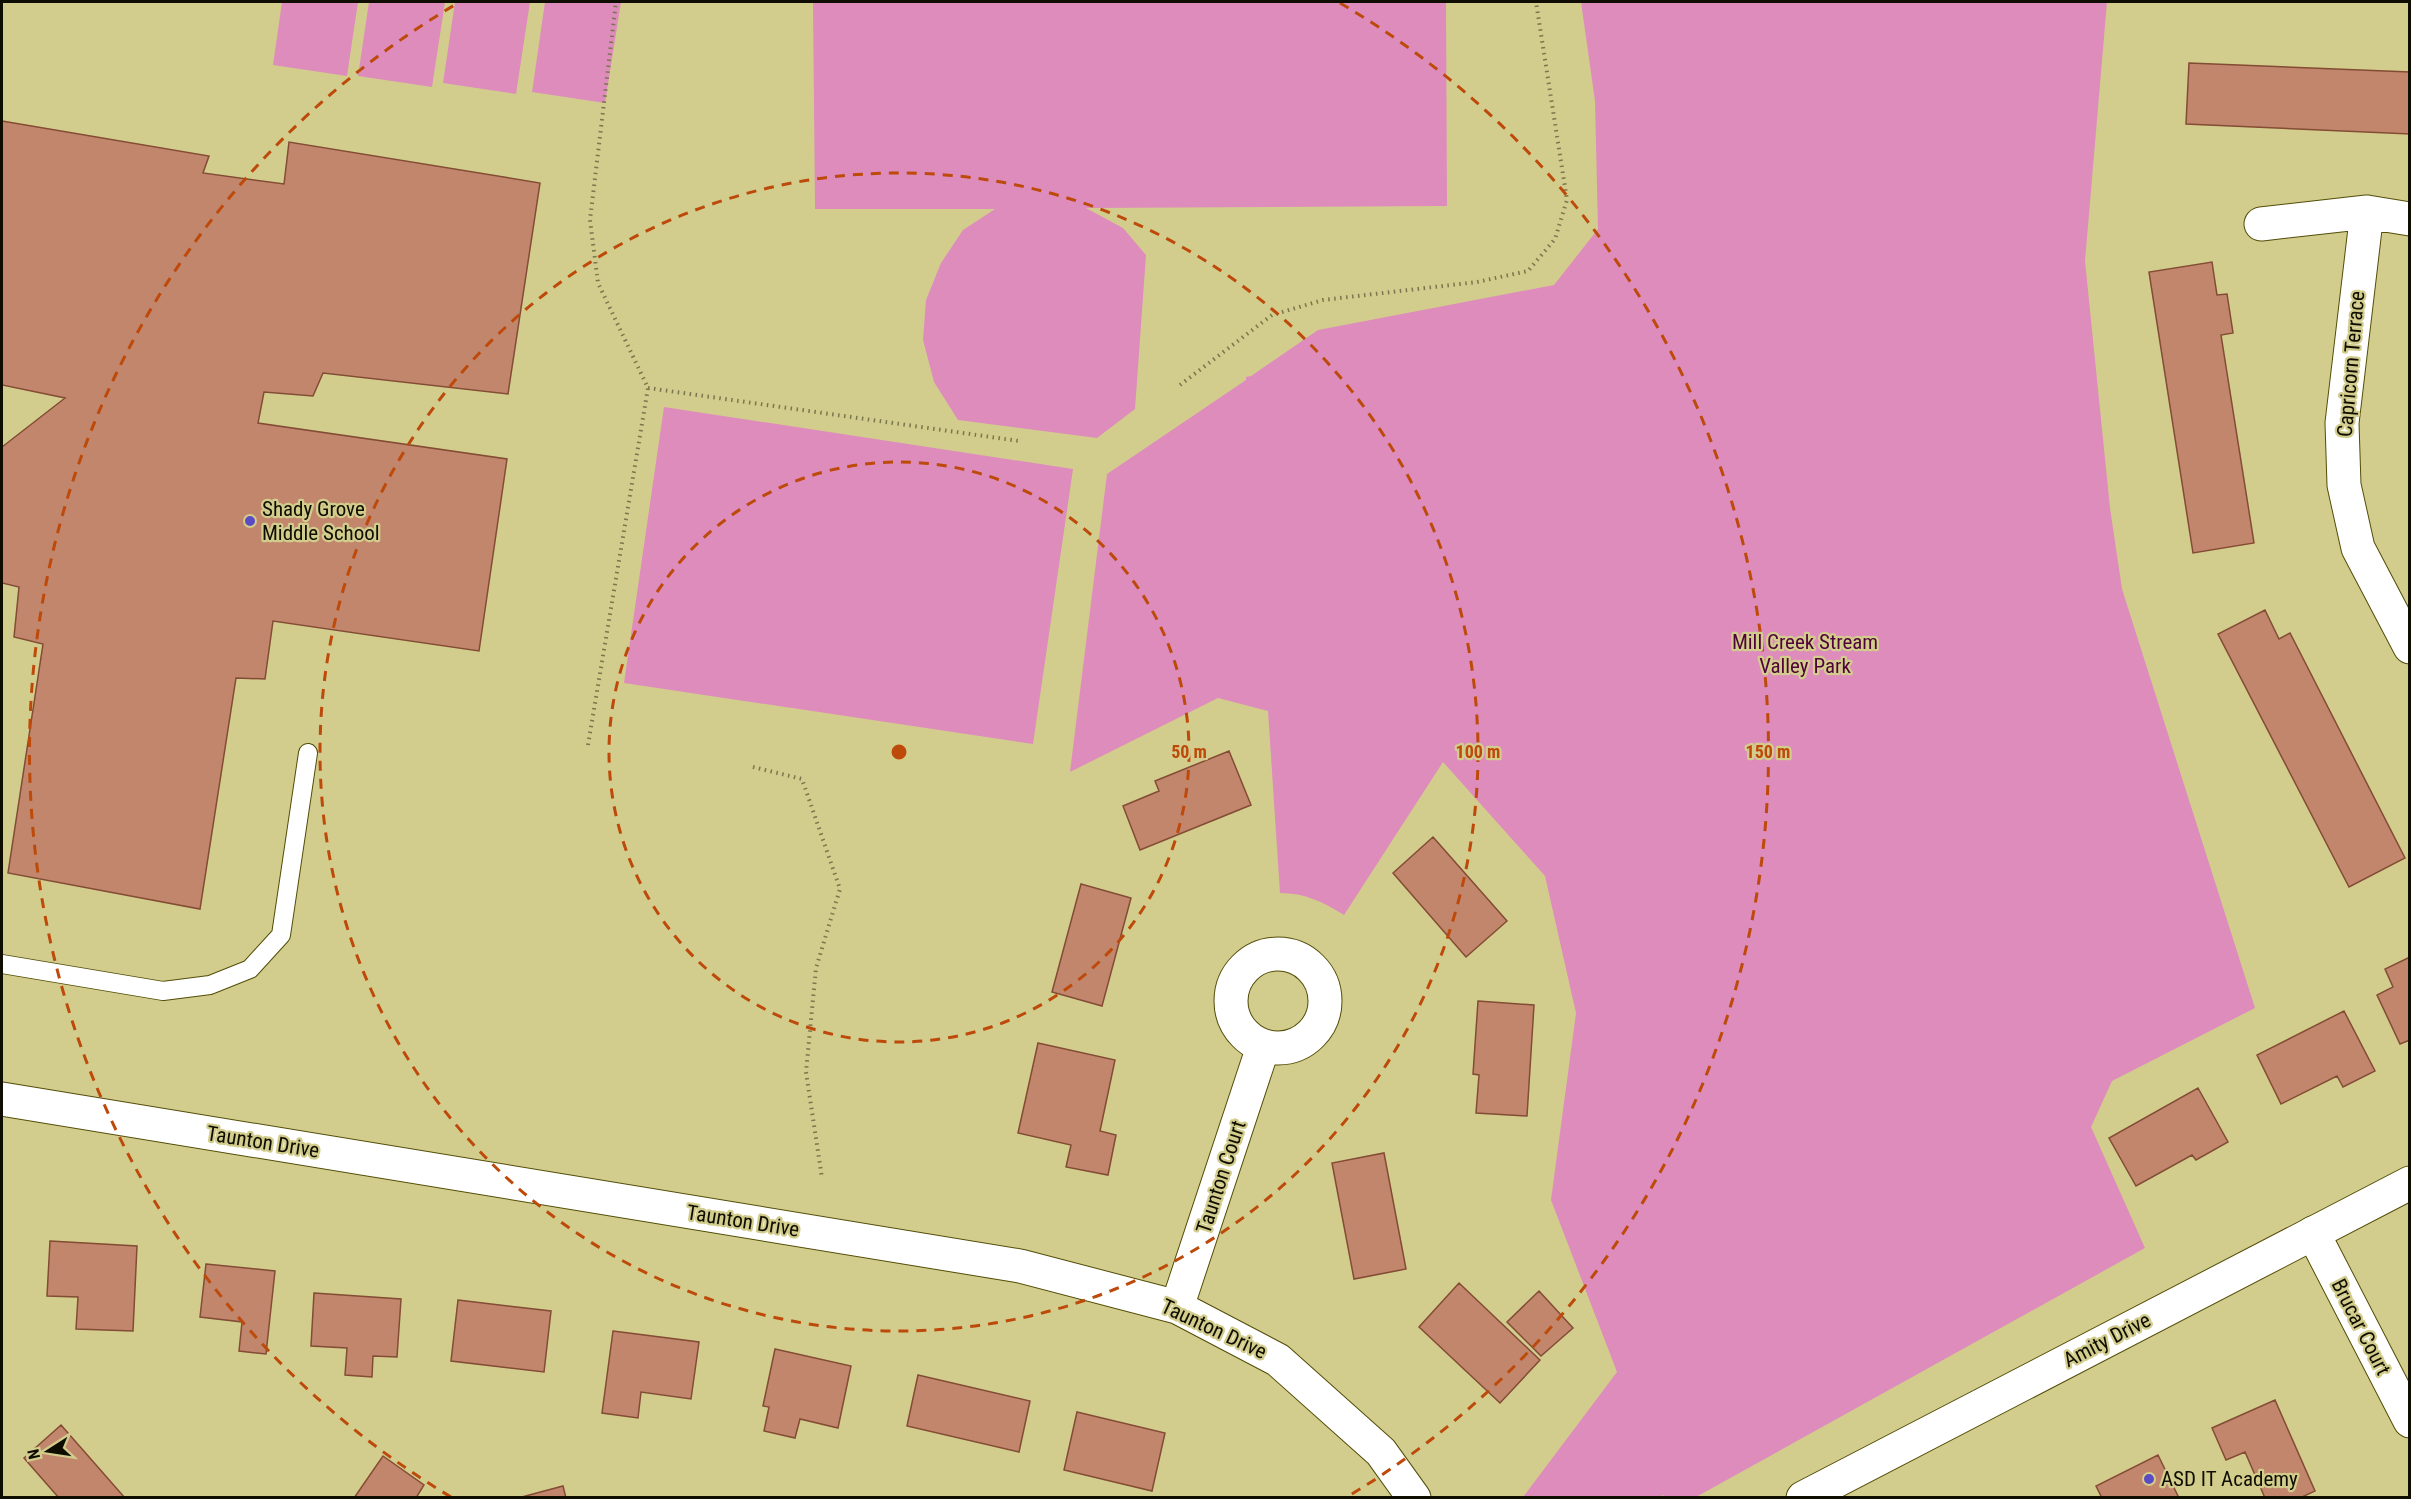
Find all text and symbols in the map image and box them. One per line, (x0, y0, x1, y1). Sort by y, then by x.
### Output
street label: Capricorn Terrace (2333, 290, 2369, 438)
place label: Shady Grove Middle School (262, 497, 380, 545)
marker: Shady Grove Middle School (243, 514, 257, 528)
park label: Mill Creek Stream Valley Park (1732, 630, 1878, 678)
text: 50 m (1171, 741, 1207, 762)
text: 100 m (1456, 741, 1500, 762)
text: 150 m (1746, 741, 1790, 762)
centre of rings (889, 742, 909, 762)
street label: Taunton Court (1191, 1117, 1251, 1237)
street label: Taunton Drive (205, 1121, 321, 1163)
street label: Taunton Drive (685, 1200, 801, 1242)
street label: Brucar Court (2327, 1275, 2395, 1379)
street label: Taunton Drive (1157, 1294, 1271, 1364)
street label: Amity Drive (2059, 1308, 2155, 1372)
north arrow (18, 1421, 78, 1481)
text: N (24, 1447, 44, 1461)
place label: ASD IT Academy (2161, 1467, 2298, 1491)
marker: ASD IT Academy (2142, 1472, 2156, 1486)

